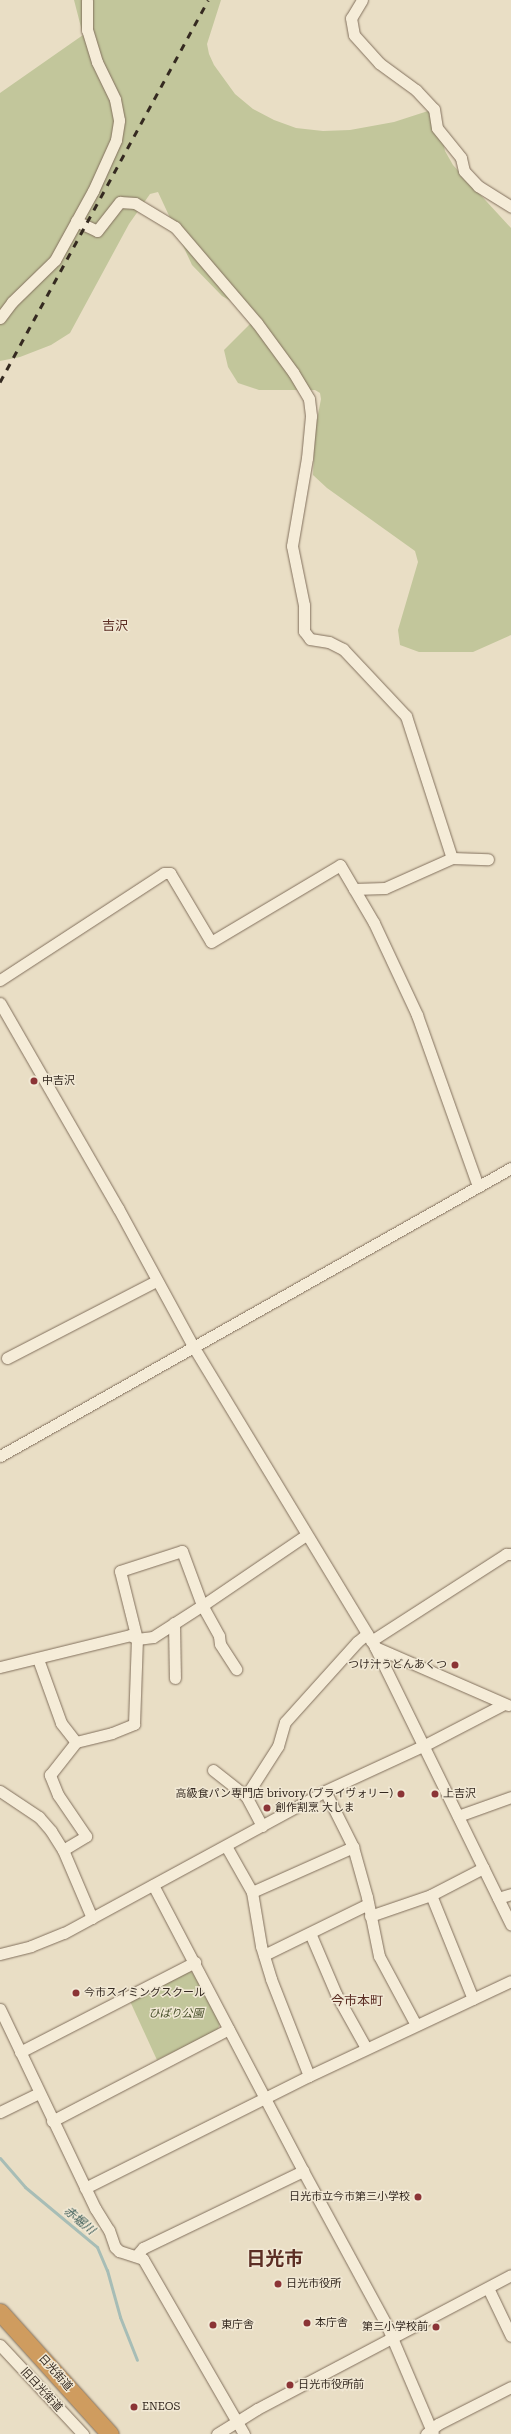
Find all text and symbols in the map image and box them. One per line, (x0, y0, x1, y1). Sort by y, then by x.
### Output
district label: 吉沢 (102, 618, 128, 634)
place label: 中吉沢 (42, 1074, 75, 1088)
marker: 中吉沢 (29, 1076, 39, 1086)
place label: つけ汁うどんあくつ (348, 1658, 447, 1672)
marker: つけ汁うどんあくつ (450, 1660, 460, 1670)
place label: 高級食パン専門店 brivory (ブライヴォリー) (176, 1787, 393, 1801)
place label: 上吉沢 (443, 1787, 476, 1801)
marker: 高級食パン専門店 brivory (ブライヴォリー) (396, 1789, 406, 1799)
marker: 上吉沢 (430, 1789, 440, 1799)
place label: 創作割烹 大しま (275, 1801, 355, 1815)
marker: 創作割烹 大しま (262, 1803, 272, 1813)
place label: 今市スイミングスクール (84, 1986, 205, 2000)
marker: 今市スイミングスクール (71, 1988, 81, 1998)
district label: 今市本町 (331, 1993, 383, 2009)
park label: ひばり公園 (149, 2007, 203, 2021)
place label: 日光市立今市第三小学校 (289, 2190, 410, 2204)
marker: 日光市立今市第三小学校 (413, 2192, 423, 2202)
water label: 赤堀川 (61, 2204, 97, 2238)
district label: 日光市 (247, 2248, 303, 2270)
place label: 日光市役所 (286, 2277, 341, 2291)
marker: 日光市役所 (273, 2279, 283, 2289)
place label: 本庁舎 (315, 2316, 348, 2330)
place label: 東庁舎 (221, 2318, 254, 2332)
marker: 本庁舎 (302, 2318, 312, 2328)
marker: 東庁舎 (208, 2320, 218, 2330)
place label: 第三小学校前 (362, 2320, 428, 2334)
marker: 第三小学校前 (431, 2322, 441, 2332)
street label: 日光街道 (35, 2352, 75, 2394)
street label: 旧日光街道 (17, 2365, 65, 2415)
place label: 日光市役所前 (298, 2378, 364, 2392)
marker: 日光市役所前 (285, 2380, 295, 2390)
place label: ENEOS (142, 2400, 180, 2414)
marker: ENEOS (129, 2402, 139, 2412)

